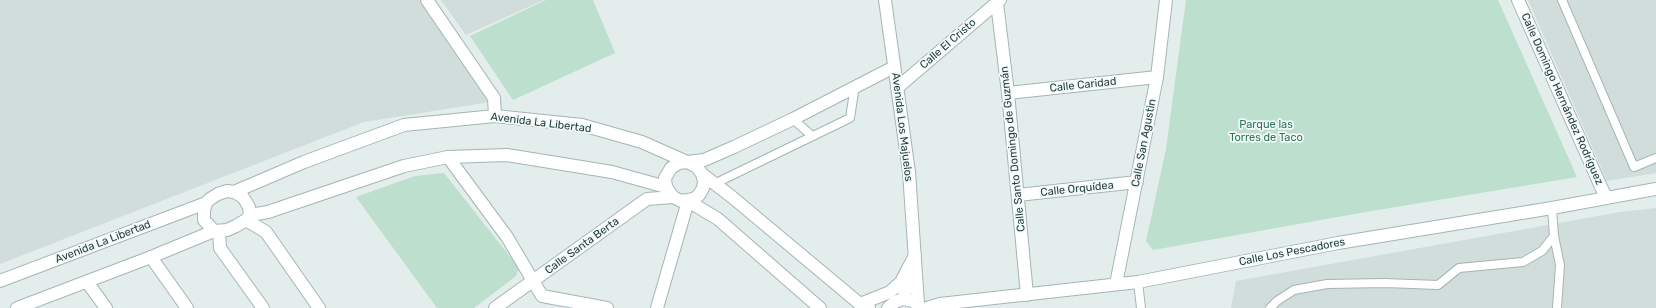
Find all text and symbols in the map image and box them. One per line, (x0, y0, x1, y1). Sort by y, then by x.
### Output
street label: Calle Domingo Hernández Rodríguez (1518, 11, 1606, 187)
street label: Calle El Cristo (917, 16, 979, 72)
street label: Calle Santo Domingo de Guzmán (998, 65, 1028, 233)
street label: Avenida Los Majuelos (889, 72, 915, 182)
street label: Calle Caridad (1049, 75, 1117, 95)
street label: Calle San Agustìn (1129, 98, 1159, 188)
street label: Avenida La Libertad (490, 110, 592, 136)
park label: Parque las Torres de Taco (1229, 118, 1303, 144)
street label: Calle Orquídea (1040, 179, 1114, 199)
street label: Calle Santa Berta (542, 215, 622, 277)
street label: Avenida La Libertad (53, 218, 153, 266)
street label: Calle Los Pescadores (1238, 235, 1346, 269)

